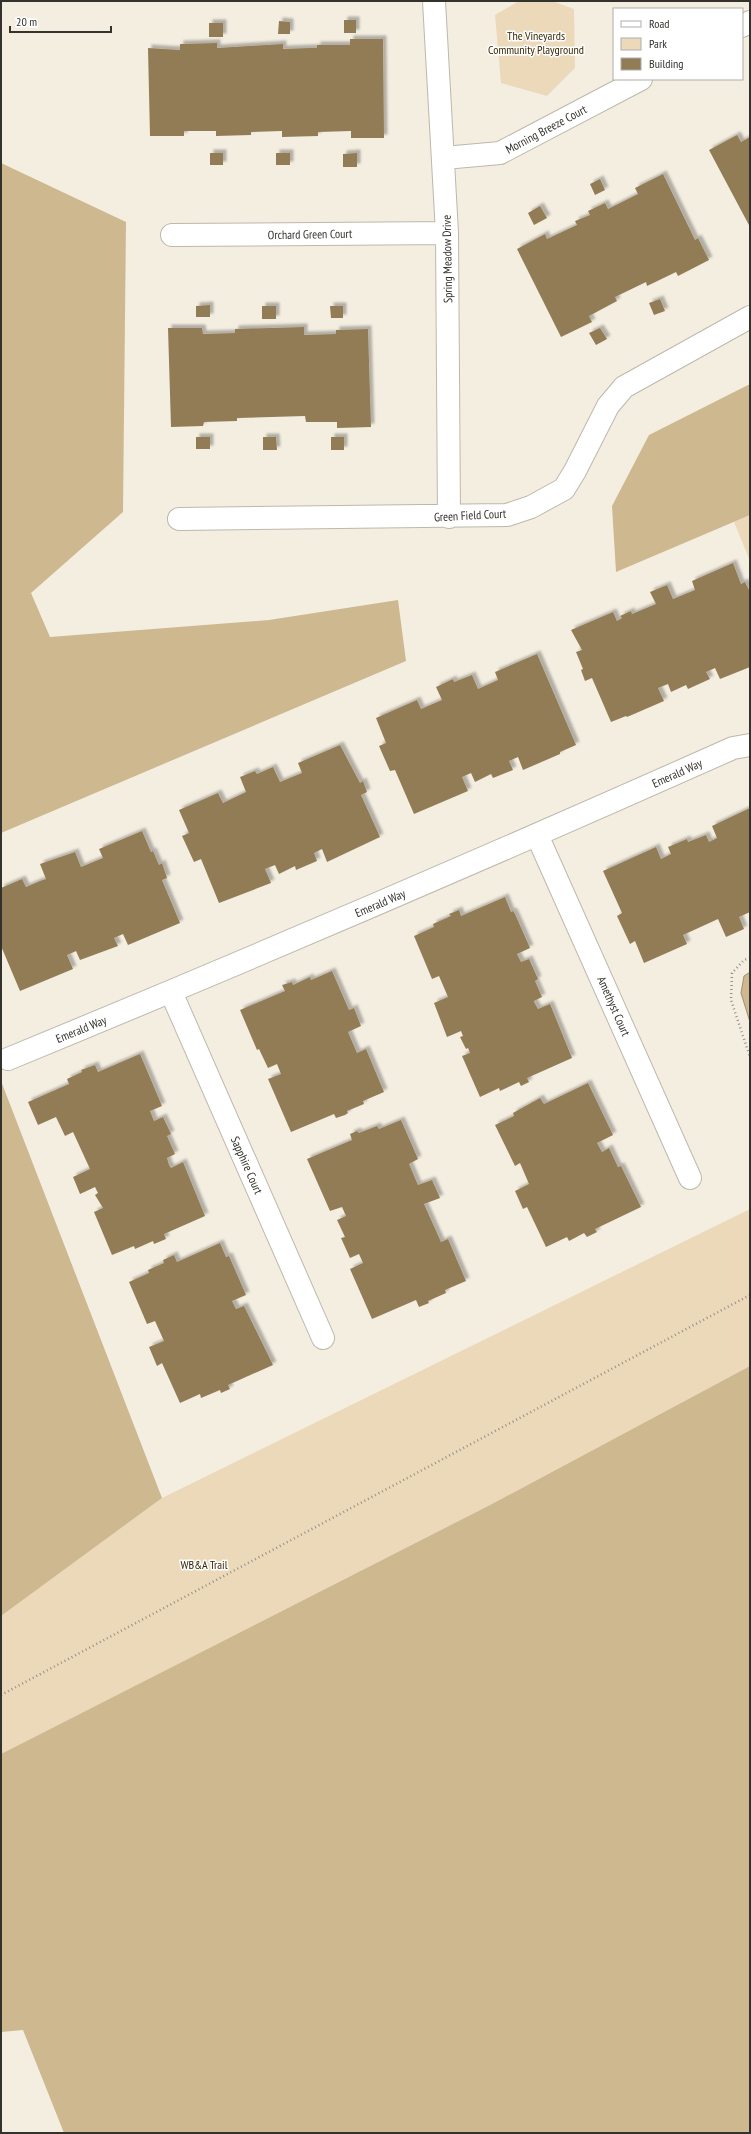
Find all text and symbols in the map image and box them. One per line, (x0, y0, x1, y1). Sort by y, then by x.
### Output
scale bar (10, 8, 111, 34)
legend (613, 8, 743, 80)
text: 20 m (16, 14, 37, 29)
text: Road (649, 16, 669, 31)
park label: The Vineyards Community Playground (488, 28, 584, 57)
text: Park (649, 36, 667, 51)
text: Building (649, 56, 684, 71)
street label: Morning Breeze Court (503, 101, 590, 157)
street label: Spring Meadow Drive (439, 215, 455, 303)
street label: Orchard Green Court (268, 226, 353, 242)
street label: Green Field Court (434, 506, 507, 524)
street label: Emerald Way (650, 755, 705, 791)
street label: Emerald Way (353, 885, 408, 920)
street label: Amethyst Court (594, 974, 634, 1039)
street label: Emerald Way (53, 1012, 109, 1046)
street label: Sapphire Court (228, 1134, 267, 1197)
park label: WB&A Trail (181, 1557, 228, 1572)

